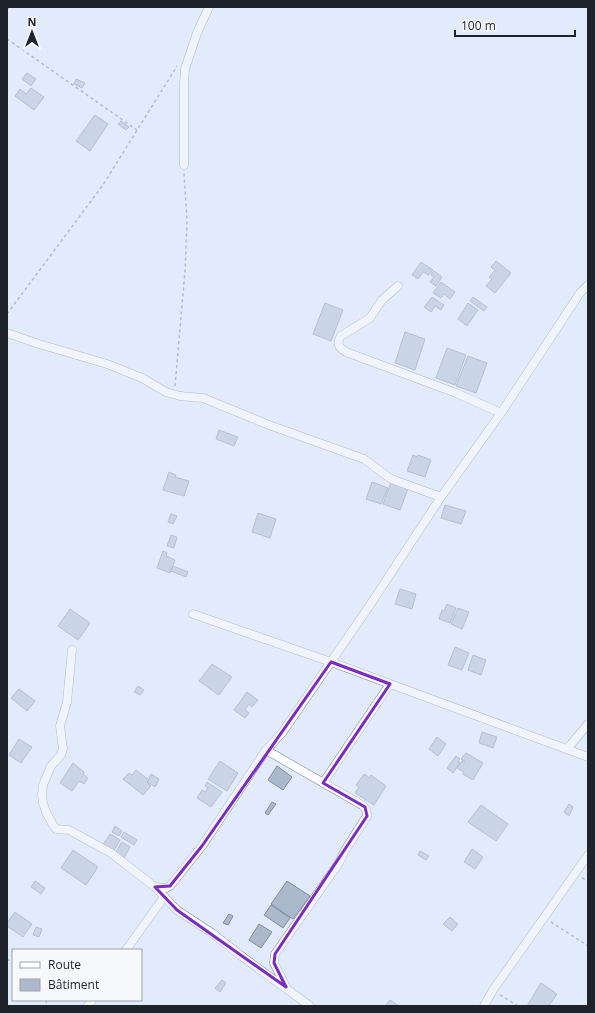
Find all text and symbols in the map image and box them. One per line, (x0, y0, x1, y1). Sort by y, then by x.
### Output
north arrow (12, 12, 52, 52)
scale bar (455, 12, 575, 38)
text: N (28, 14, 36, 29)
text: 100 m (461, 17, 496, 34)
legend (12, 949, 142, 1001)
text: Route (48, 956, 81, 973)
text: Bâtiment (48, 976, 99, 993)

